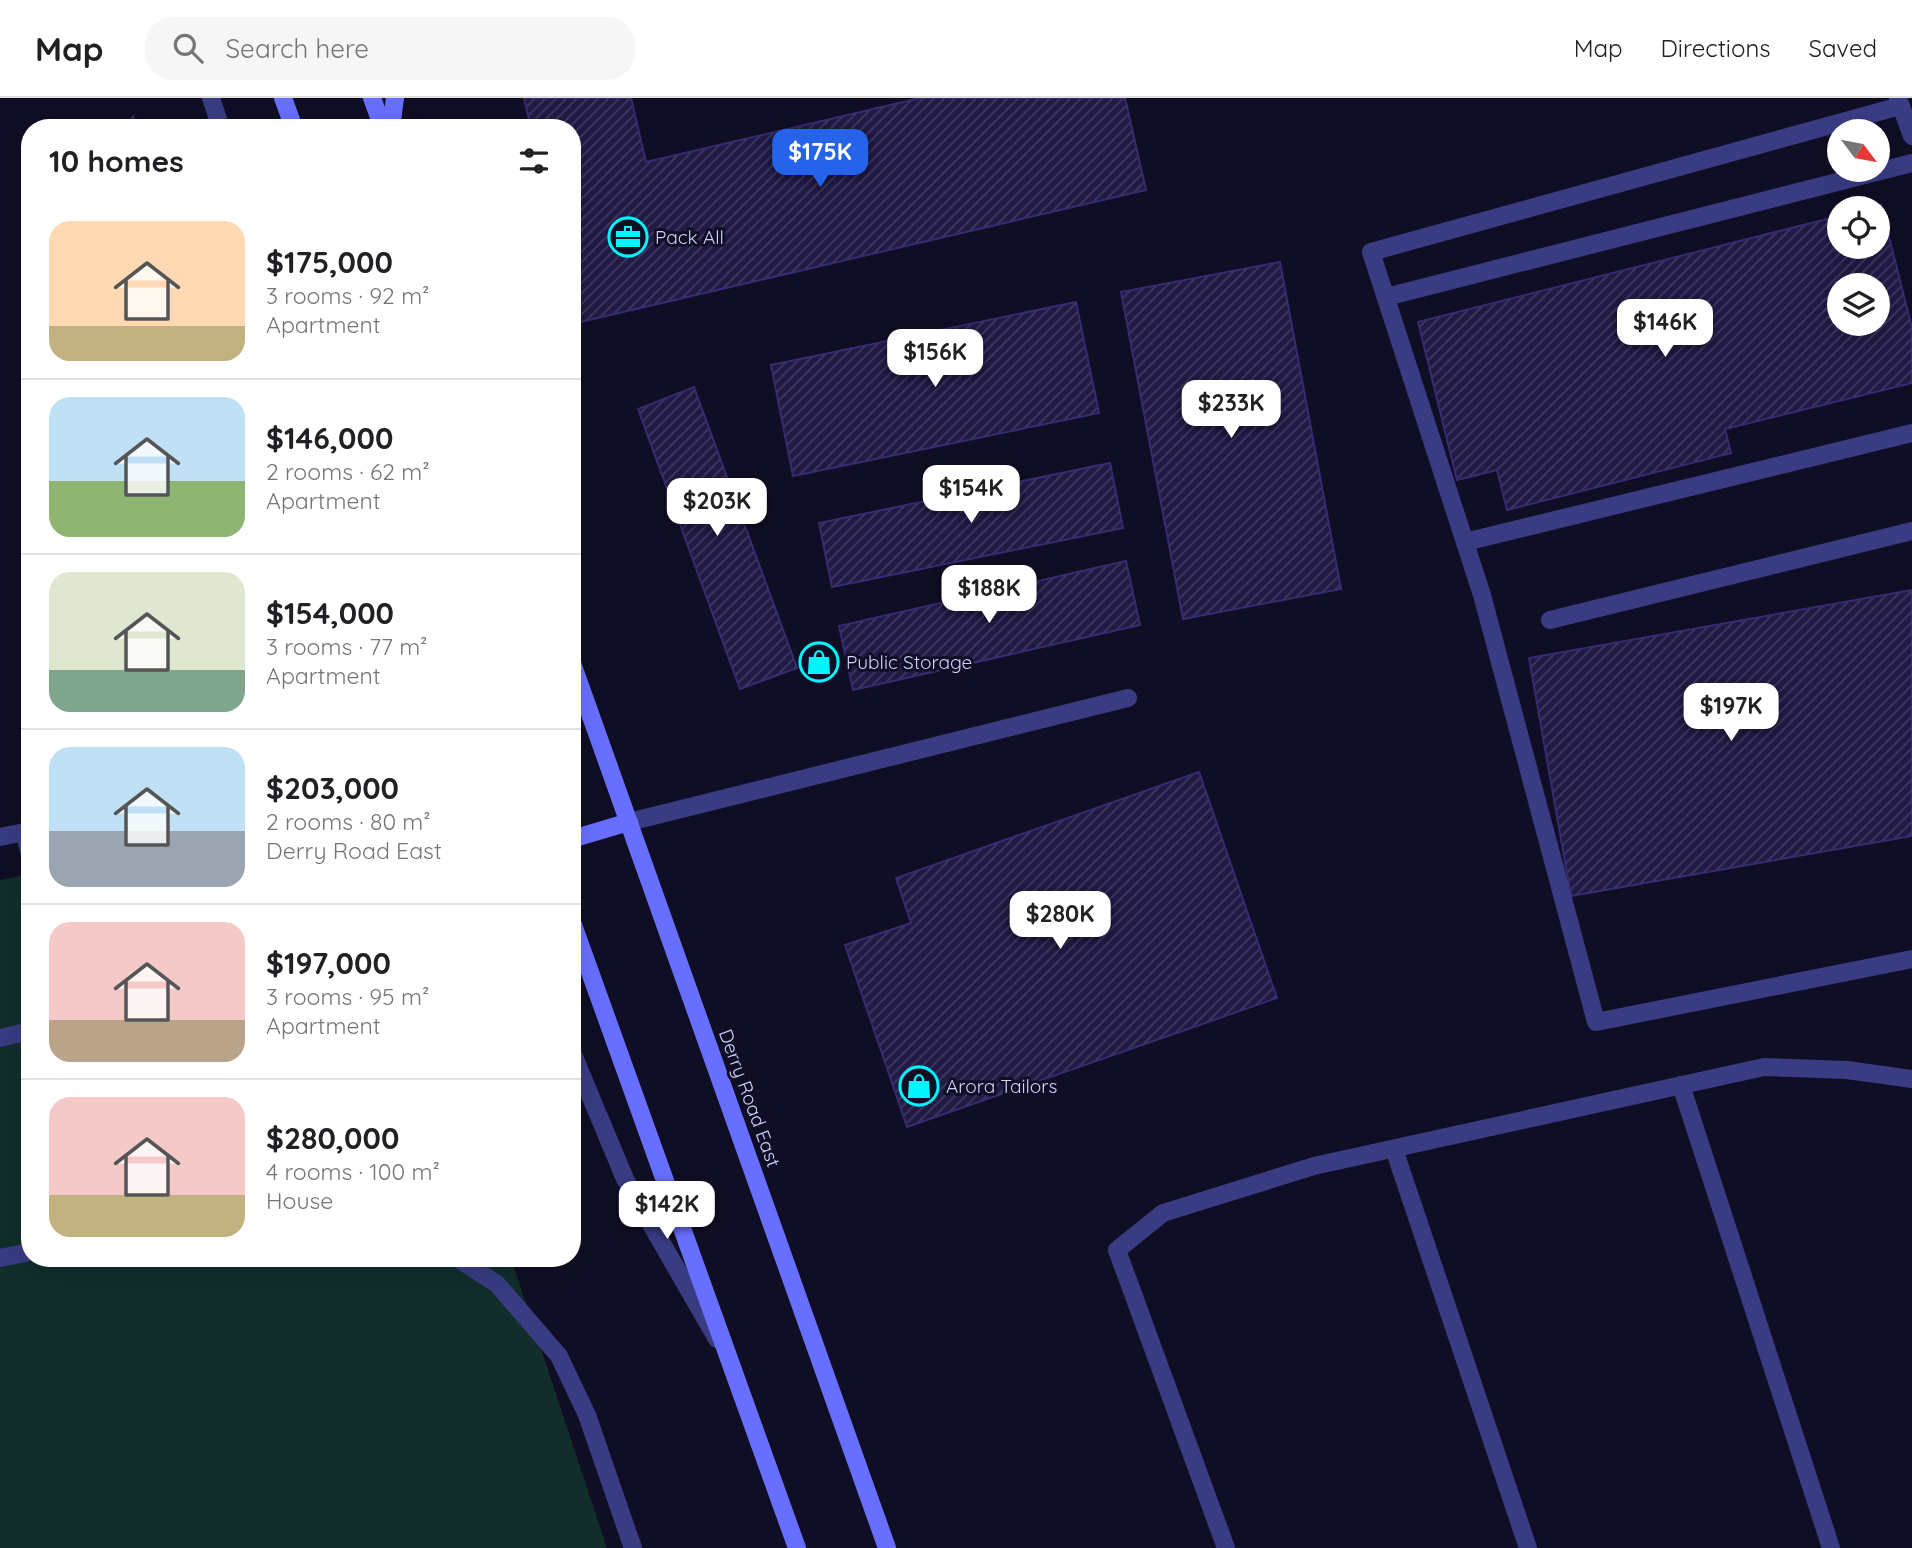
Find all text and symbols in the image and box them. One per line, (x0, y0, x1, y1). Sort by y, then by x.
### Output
search box (145, 17, 635, 80)
text: Map (35, 28, 103, 69)
icon: search (169, 29, 207, 67)
text: Search here (225, 32, 369, 65)
text: Map (1574, 33, 1623, 63)
text: Directions (1661, 33, 1771, 63)
text: Saved (1809, 33, 1877, 63)
north arrow (1827, 119, 1890, 182)
map controls (1827, 119, 1890, 336)
pin: $175K (771, 130, 869, 189)
text: $175K (788, 137, 852, 166)
text: 10 homes (49, 142, 184, 180)
icon: filters (515, 142, 553, 180)
button: locate (1827, 196, 1890, 259)
office icon: Pack All (607, 216, 649, 258)
place label: Pack All (655, 225, 724, 249)
text: $175,000 (266, 243, 393, 281)
icon: home (105, 249, 189, 333)
button: layers (1827, 273, 1890, 336)
text: 3 rooms · 92 m² (266, 281, 429, 310)
pin: $146K (1616, 300, 1714, 359)
text: $146K (1633, 307, 1697, 336)
text: Apartment (266, 310, 380, 339)
pin: $156K (886, 330, 984, 389)
text: $156K (903, 337, 967, 366)
pin: $233K (1182, 380, 1280, 440)
text: $233K (1198, 388, 1264, 417)
text: $146,000 (266, 419, 393, 457)
icon: home (105, 425, 189, 509)
text: 2 rooms · 62 m² (266, 457, 430, 486)
pin: $154K (922, 466, 1020, 525)
text: $154K (939, 473, 1003, 502)
pin: $203K (668, 478, 766, 538)
text: Apartment (266, 486, 380, 515)
text: $203K (683, 486, 751, 515)
pin: $188K (940, 566, 1038, 625)
text: $188K (958, 573, 1020, 602)
text: $154,000 (266, 594, 394, 632)
icon: home (105, 600, 189, 684)
text: 3 rooms · 77 m² (266, 632, 427, 661)
shop icon: Public Storage (798, 641, 840, 683)
place label: Public Storage (846, 650, 972, 674)
text: Apartment (266, 661, 380, 690)
pin: $197K (1682, 684, 1780, 743)
text: $197K (1700, 691, 1762, 720)
text: $203,000 (266, 769, 399, 807)
icon: home (105, 775, 189, 859)
text: 2 rooms · 80 m² (266, 807, 431, 836)
text: Derry Road East (266, 836, 442, 865)
pin: $280K (1011, 892, 1109, 951)
text: $280K (1026, 899, 1094, 928)
text: $197,000 (266, 944, 391, 982)
icon: home (105, 950, 189, 1034)
text: 3 rooms · 95 m² (266, 982, 429, 1011)
text: Apartment (266, 1011, 380, 1040)
street label: Derry Road East (714, 1026, 786, 1170)
shop icon: Arora Tailors (898, 1065, 940, 1107)
place label: Arora Tailors (946, 1074, 1058, 1098)
text: $280,000 (266, 1119, 399, 1157)
icon: home (105, 1125, 189, 1209)
text: 4 rooms · 100 m² (266, 1157, 440, 1186)
pin: $142K (618, 1182, 716, 1241)
text: House (266, 1186, 333, 1215)
text: $142K (635, 1189, 699, 1218)

